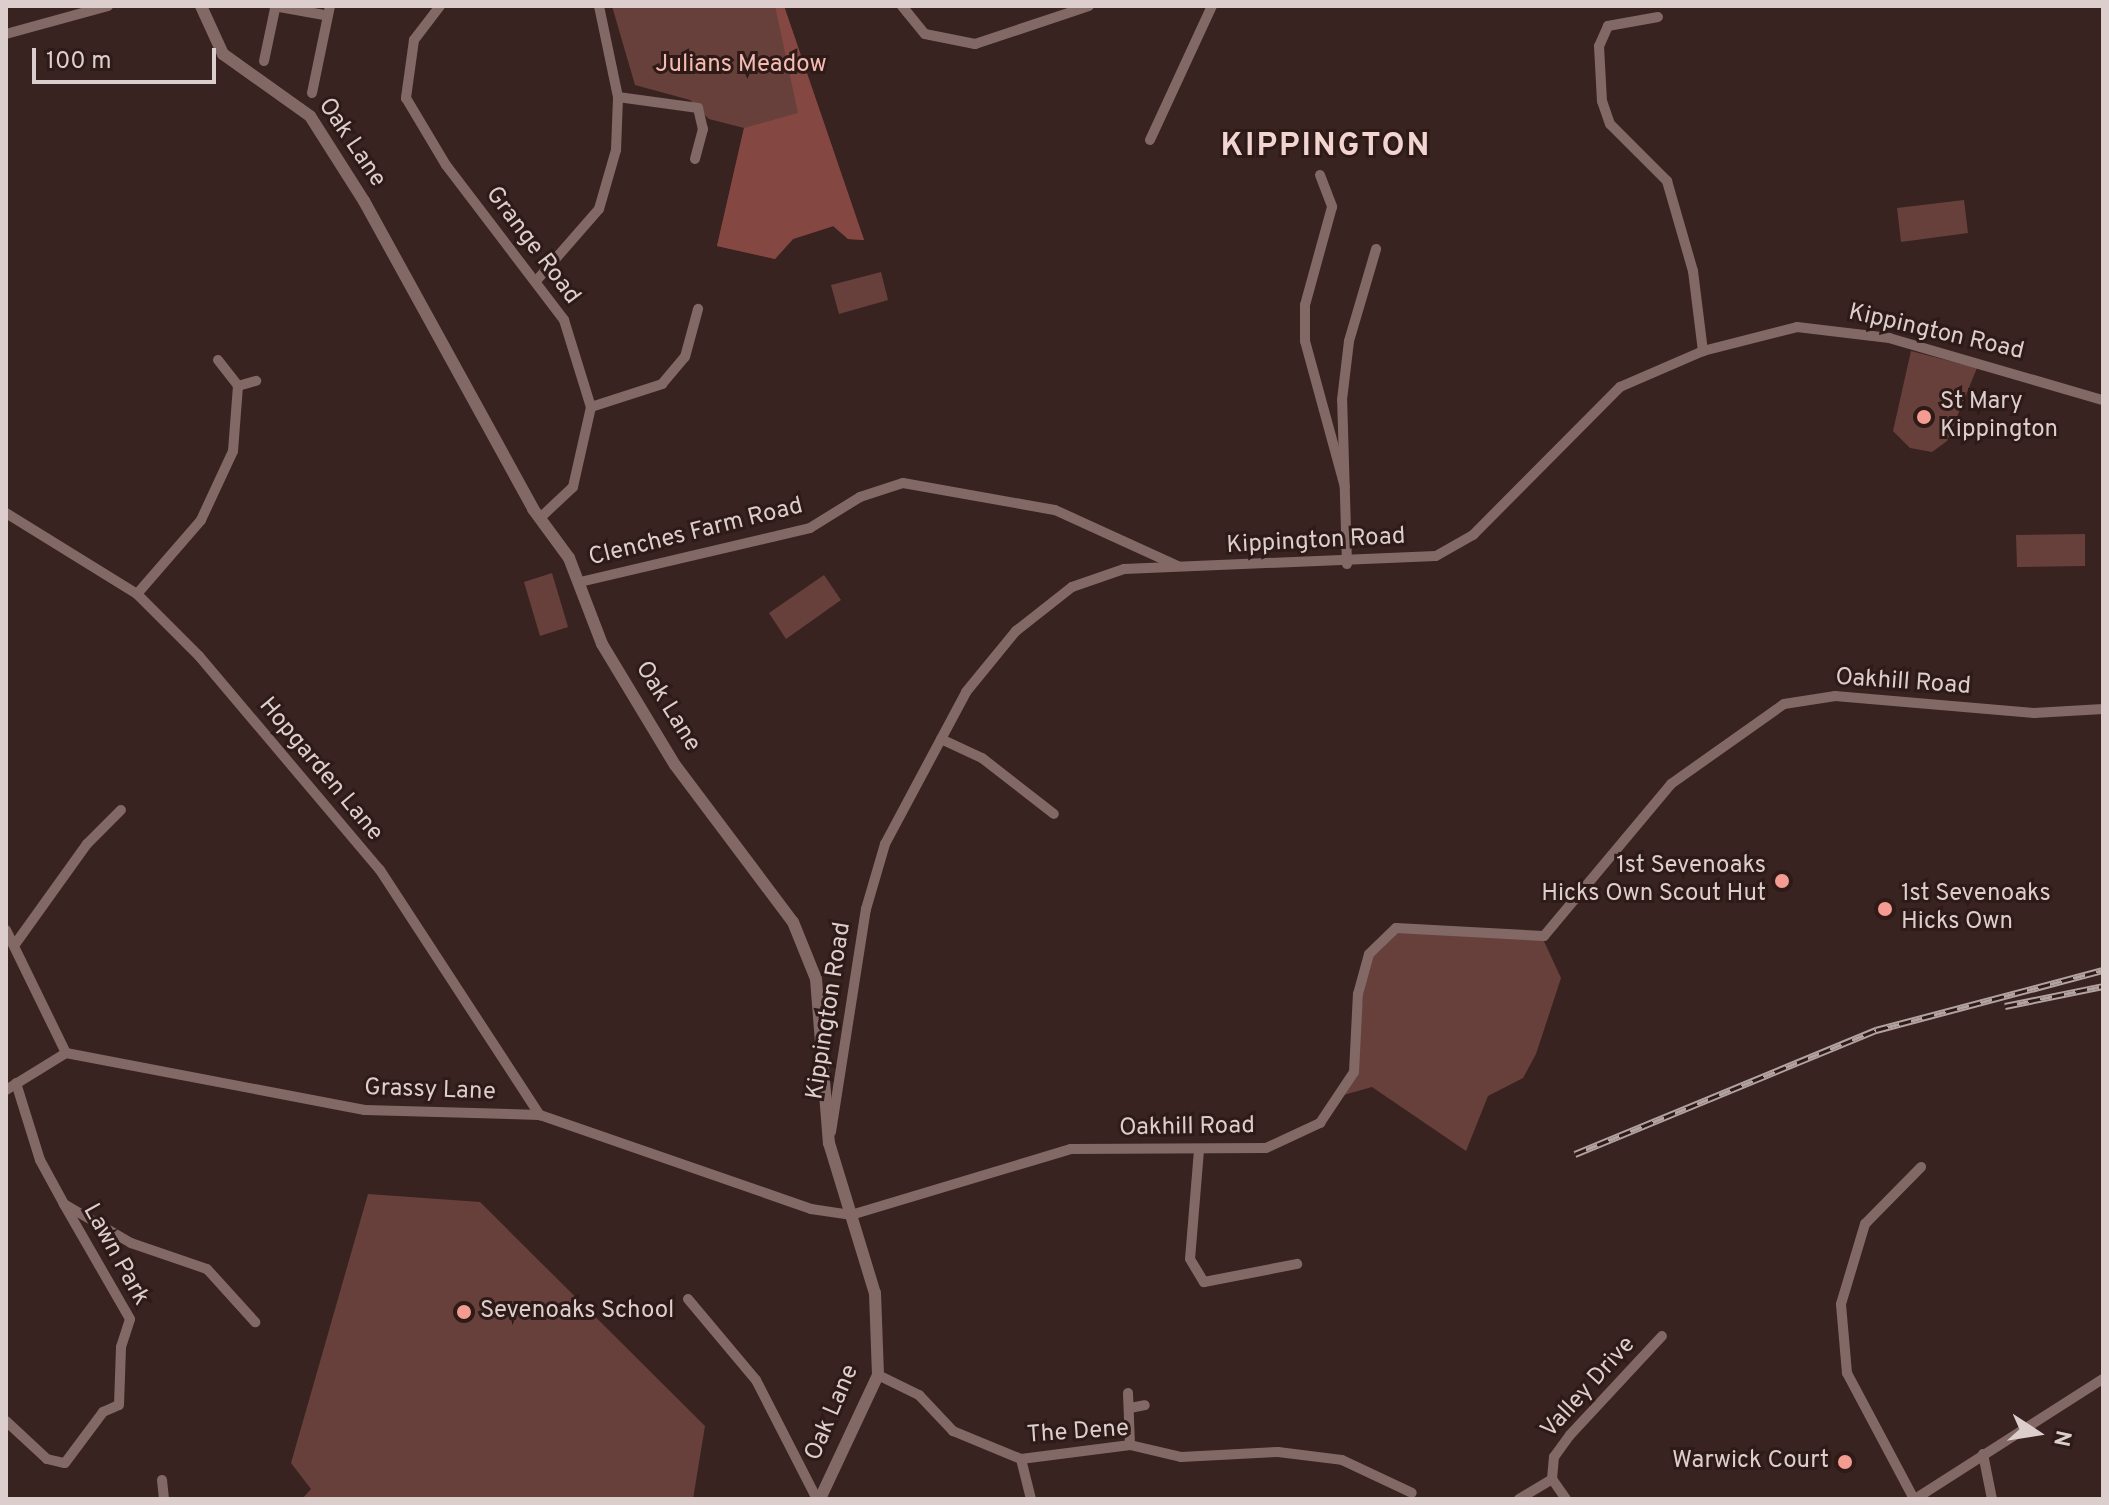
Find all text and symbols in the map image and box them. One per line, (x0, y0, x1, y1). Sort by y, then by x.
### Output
scale bar (36, 32, 220, 82)
text: 100 m (46, 47, 112, 77)
park label: Julians Meadow (655, 52, 827, 80)
street label: Oak Lane (311, 93, 391, 193)
district label: KIPPINGTON (1220, 128, 1432, 166)
street label: Grange Road (478, 182, 586, 310)
street label: Kippington Road (1845, 299, 2027, 367)
place label: St Mary Kippington (1940, 389, 2058, 445)
marker: St Mary Kippington (1915, 408, 1933, 426)
street label: Clenches Farm Road (586, 492, 806, 574)
street label: Kippington Road (1226, 523, 1406, 561)
street label: Oak Lane (628, 656, 706, 758)
street label: Oakhill Road (1834, 664, 1972, 702)
street label: Hopgarden Lane (252, 692, 388, 848)
place label: 1st Sevenoaks Hicks Own Scout Hut (1541, 853, 1766, 909)
marker: 1st Sevenoaks Hicks Own Scout Hut (1773, 872, 1791, 890)
place label: 1st Sevenoaks Hicks Own (1901, 881, 2051, 937)
marker: 1st Sevenoaks Hicks Own (1876, 900, 1894, 918)
street label: Kippington Road (802, 920, 858, 1102)
street label: Grassy Lane (364, 1074, 496, 1108)
street label: Oakhill Road (1119, 1112, 1255, 1144)
street label: Lawn Park (75, 1199, 155, 1311)
place label: Sevenoaks School (480, 1298, 674, 1326)
marker: Sevenoaks School (455, 1303, 473, 1321)
street label: Valley Drive (1536, 1331, 1642, 1445)
street label: Oak Lane (800, 1361, 866, 1465)
north arrow (1997, 1393, 2077, 1473)
street label: The Dene (1026, 1415, 1130, 1451)
text: N (2046, 1428, 2076, 1449)
place label: Warwick Court (1672, 1448, 1829, 1476)
marker: Warwick Court (1836, 1453, 1854, 1471)

